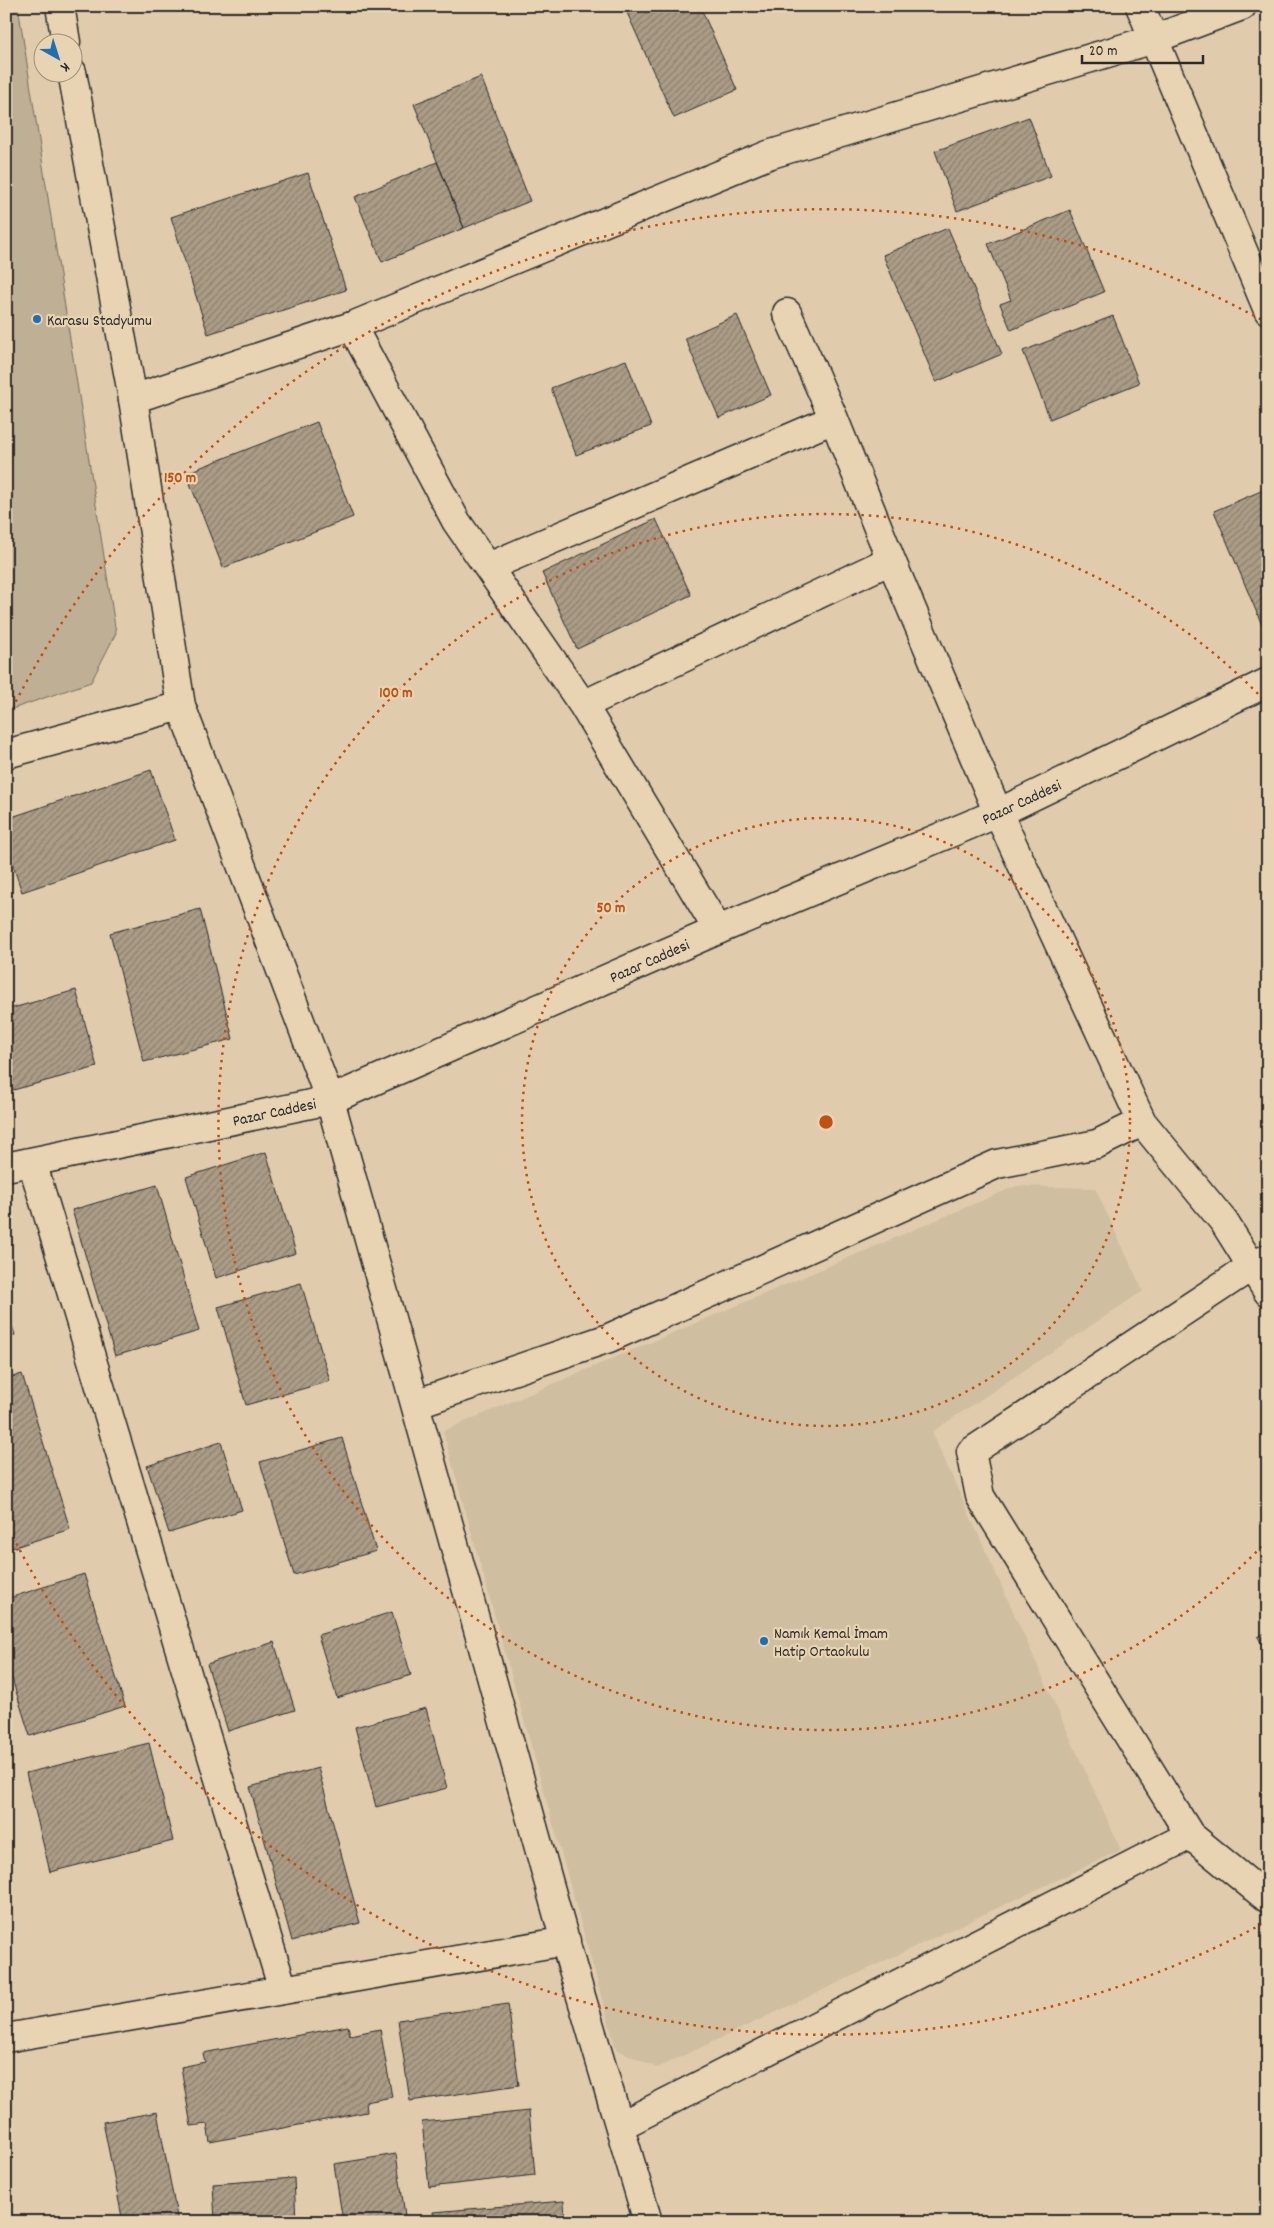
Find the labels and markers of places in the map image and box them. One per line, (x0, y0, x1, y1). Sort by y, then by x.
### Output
place label: Karasu Stadyumu (47, 310, 152, 333)
marker: Karasu Stadyumu (31, 313, 43, 325)
centre of rings (817, 1113, 835, 1131)
place label: Namık Kemal İmam Hatip Ortaokulu (774, 1623, 888, 1664)
marker: Namık Kemal İmam Hatip Ortaokulu (758, 1635, 770, 1647)

